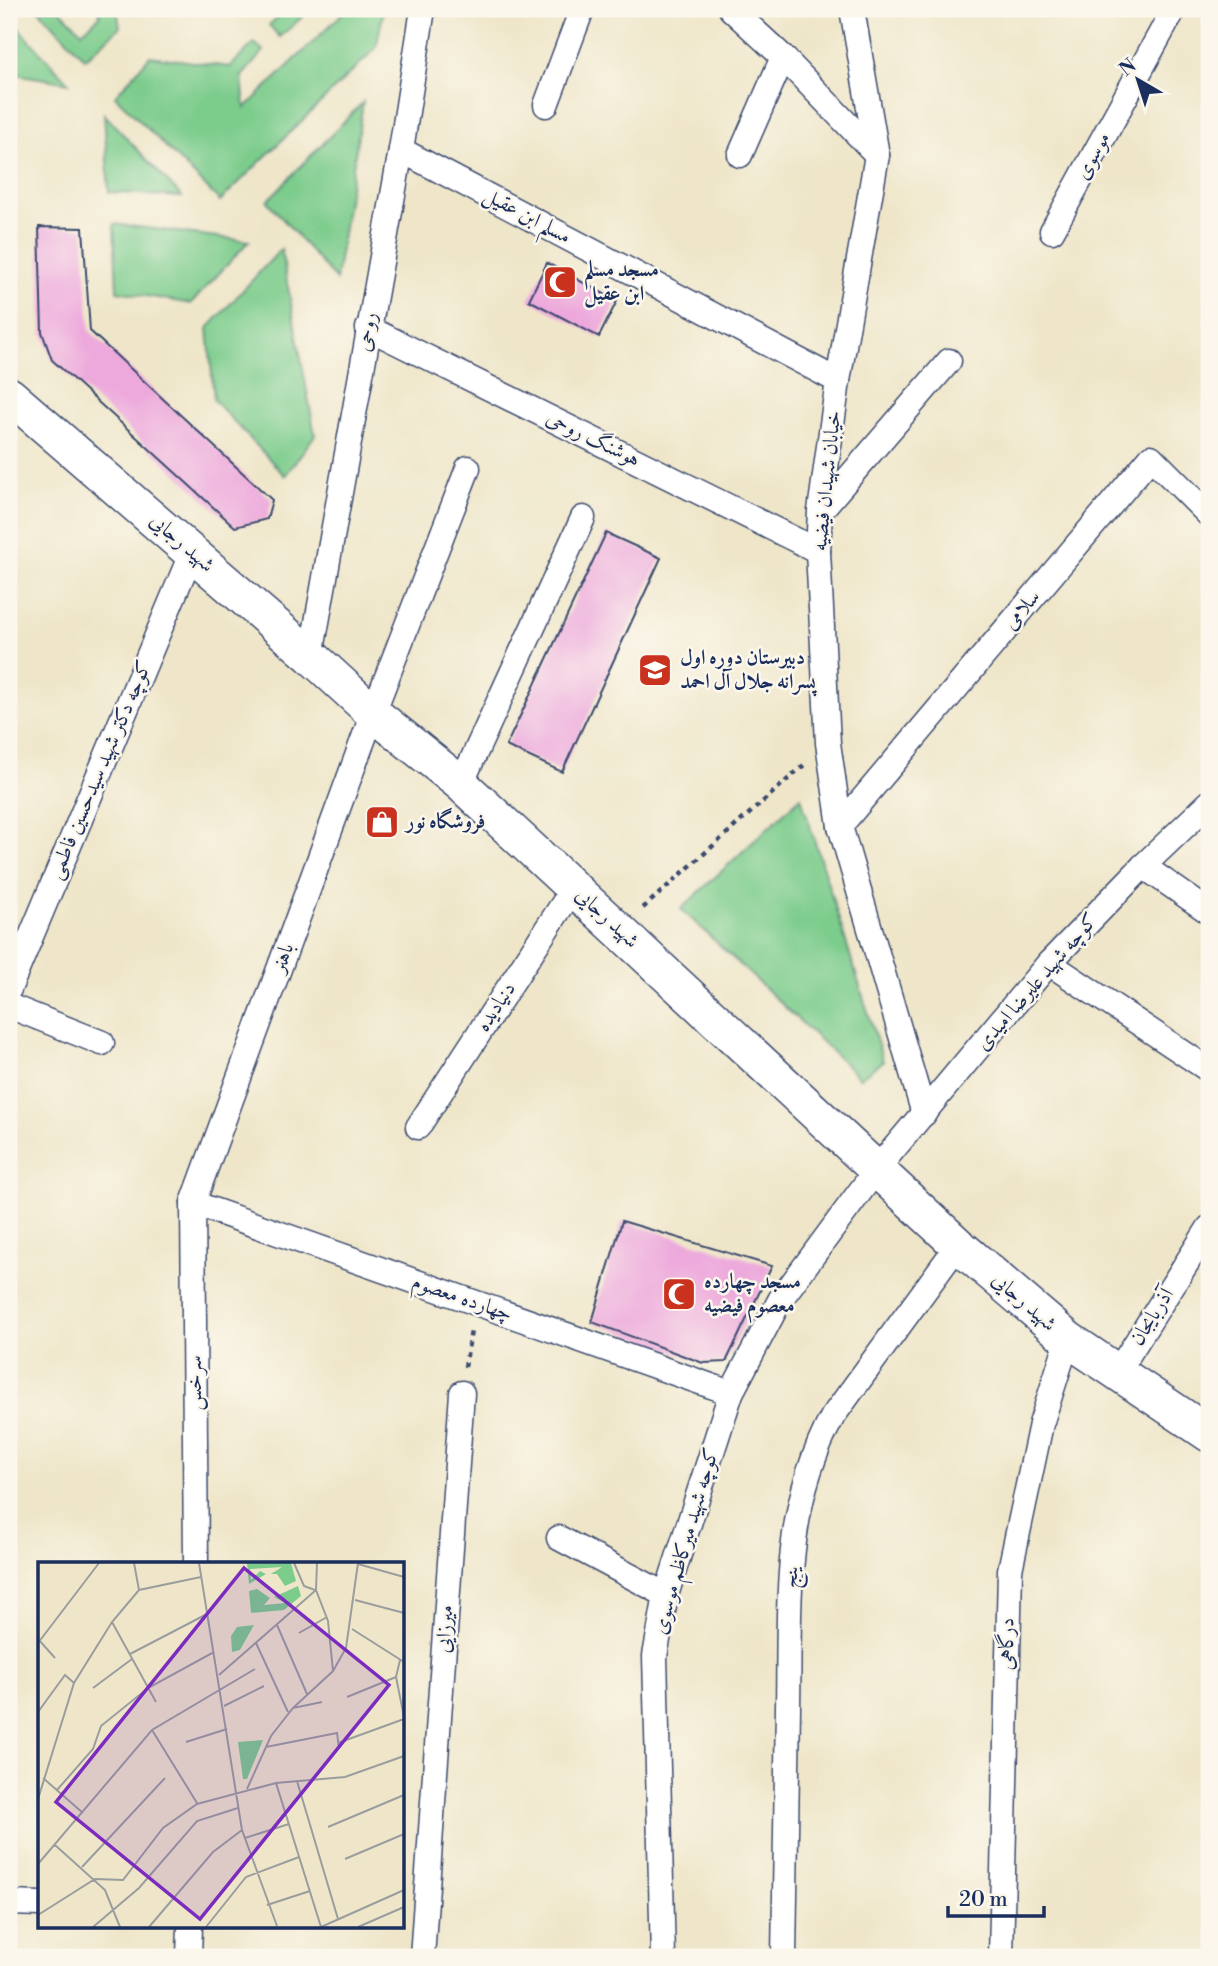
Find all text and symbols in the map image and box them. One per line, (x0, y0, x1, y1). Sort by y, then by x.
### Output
north arrow (1102, 46, 1172, 116)
text: N (1115, 54, 1141, 82)
street label: موسوی (1069, 128, 1117, 184)
street label: مسلم ابن عقیل (475, 182, 575, 256)
place label: مسجد مسلم ابن عقیل (584, 257, 659, 308)
mosque icon: مسجد مسلم ابن عقیل (541, 263, 579, 301)
street label: روحی (351, 310, 383, 354)
street label: هوشنگ روحی (542, 404, 645, 473)
street label: خیابان شهیدان فیضیه (807, 409, 847, 553)
street label: شهید رجایی (144, 508, 220, 578)
street label: سلامی (998, 585, 1046, 635)
place label: دبیرستان دوره اول پسرانه جلال آل احمد (680, 645, 817, 697)
school or university icon: دبیرستان دوره اول پسرانه جلال آل احمد (636, 651, 674, 689)
street label: کوچه دکتر شهید سیدحسین فاطمی (42, 657, 158, 883)
shop icon: فروشگاه نور (363, 803, 401, 841)
place label: فروشگاه نور (404, 807, 486, 835)
street label: شهید رجایی (570, 882, 644, 954)
street label: کوچه شهید علیرضا امیدی (970, 908, 1104, 1056)
street label: باهنر (265, 940, 300, 978)
street label: دنیادیده (470, 977, 522, 1037)
street label: شهید رجایی (986, 1267, 1062, 1337)
street label: چهارده معصوم (407, 1269, 516, 1331)
place label: مسجد چهارده معصوم فیضیه (704, 1269, 801, 1324)
mosque icon: مسجد چهارده معصوم فیضیه (660, 1275, 698, 1313)
street label: آذربایجان (1123, 1281, 1181, 1351)
street label: سرخس (182, 1355, 208, 1411)
street label: کوچه شهید میرکاظم موسوی (647, 1445, 731, 1639)
inset map (38, 1562, 404, 1927)
street label: ینج (778, 1565, 809, 1589)
street label: میرزایی (430, 1604, 460, 1654)
street label: درگاهی (993, 1617, 1020, 1671)
scale bar (948, 1875, 1045, 1919)
text: 20 m (959, 1887, 1008, 1913)

